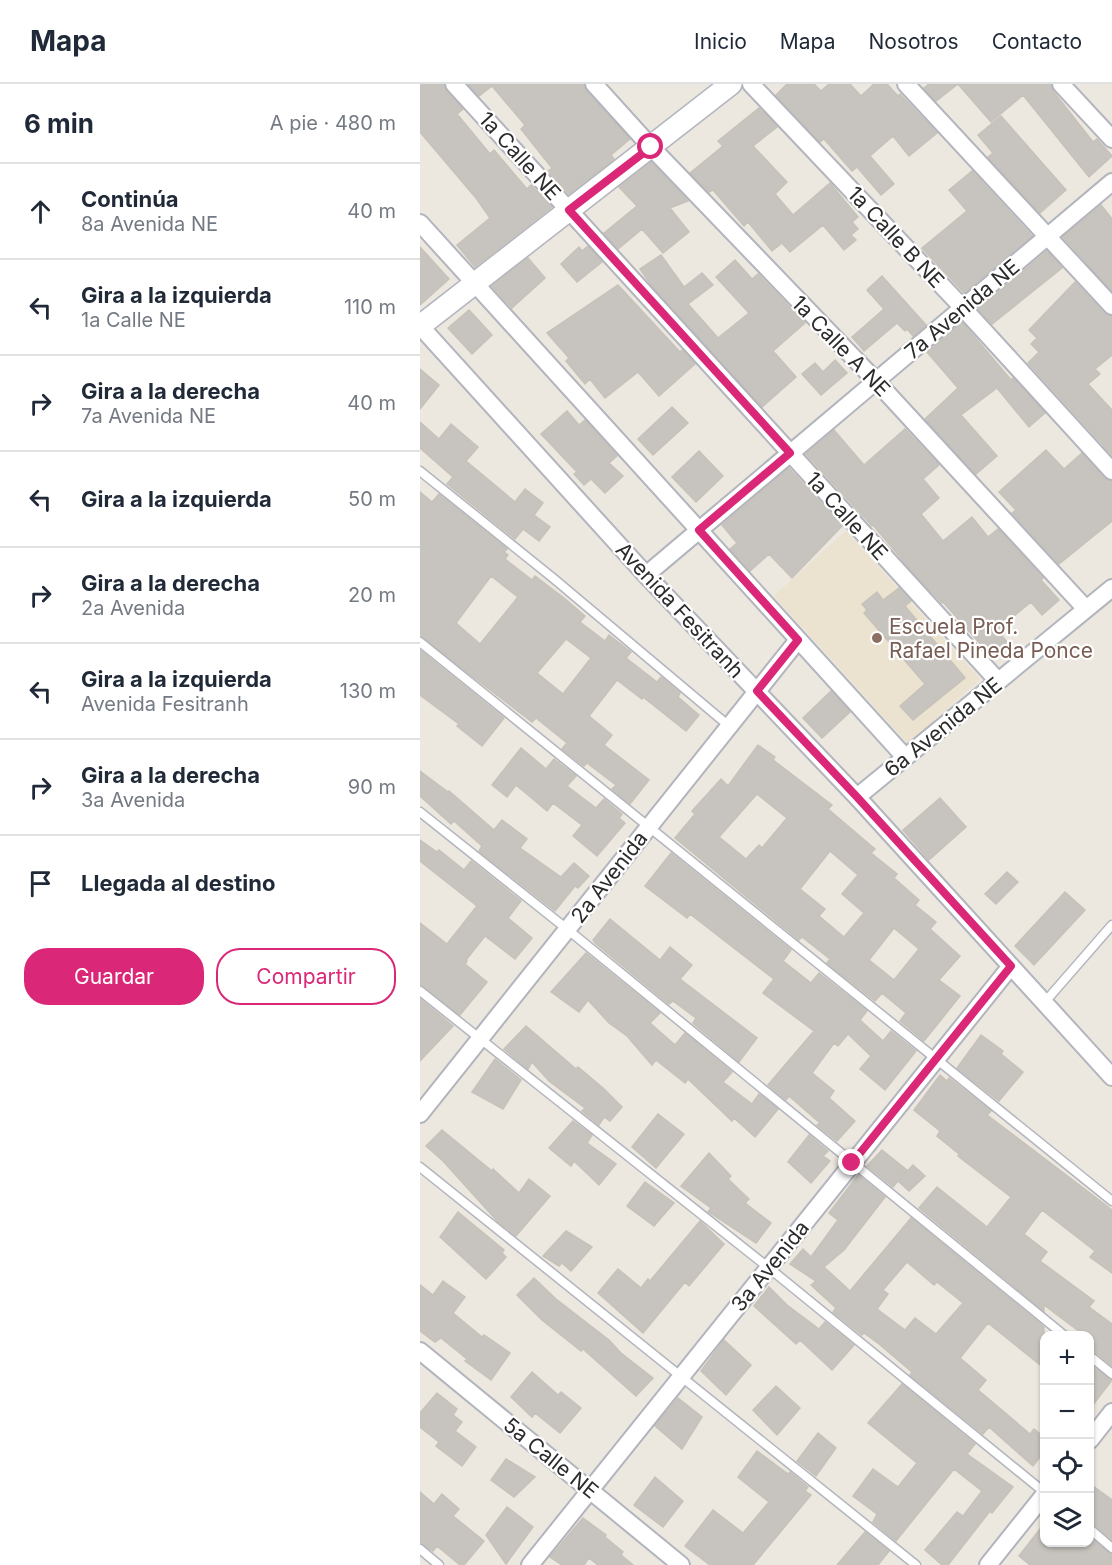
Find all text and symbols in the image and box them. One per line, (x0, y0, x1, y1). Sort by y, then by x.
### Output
text: Mapa (30, 24, 107, 58)
text: Inicio (694, 29, 747, 54)
text: Mapa (780, 29, 835, 54)
text: Nosotros (868, 29, 959, 54)
text: Contacto (992, 29, 1082, 54)
street label: 1a Calle NE (474, 107, 566, 205)
text: 6 min (24, 108, 94, 139)
text: A pie · 480 m (270, 111, 396, 135)
route start (637, 133, 663, 159)
street label: 1a Calle B NE (843, 181, 949, 293)
text: Continúa (81, 186, 179, 212)
icon: ahead (24, 195, 57, 228)
text: 40 m (347, 199, 396, 223)
text: 8a Avenida NE (81, 212, 218, 236)
street label: 7a Avenida NE (900, 254, 1024, 364)
text: Gira a la izquierda (81, 282, 272, 308)
street label: 1a Calle A NE (787, 290, 895, 402)
icon: left (24, 291, 57, 324)
text: 110 m (344, 295, 396, 319)
text: 1a Calle NE (81, 308, 186, 332)
text: Gira a la derecha (81, 378, 260, 404)
icon: right (24, 387, 57, 420)
text: 40 m (347, 391, 396, 415)
text: 7a Avenida NE (81, 404, 216, 428)
street label: 1a Calle NE (801, 467, 893, 565)
icon: left (24, 483, 57, 516)
text: Gira a la izquierda (81, 486, 272, 512)
text: 50 m (348, 487, 396, 511)
street label: Avenida Fesitranh (611, 537, 749, 683)
text: Gira a la derecha (81, 570, 260, 596)
icon: right (24, 579, 57, 612)
text: 20 m (348, 583, 396, 607)
text: 2a Avenida (81, 596, 185, 620)
place label: Escuela Prof. Rafael Pineda Ponce (889, 614, 1093, 663)
marker: Escuela Prof. Rafael Pineda Ponce (870, 631, 884, 645)
text: Gira a la izquierda (81, 666, 272, 692)
street label: 6a Avenida NE (879, 672, 1007, 782)
icon: left (24, 675, 57, 708)
text: 130 m (340, 679, 396, 703)
text: Avenida Fesitranh (81, 692, 249, 716)
text: Gira a la derecha (81, 762, 260, 788)
icon: right (24, 771, 57, 804)
text: 90 m (348, 775, 396, 799)
text: 3a Avenida (81, 788, 185, 812)
street label: 2a Avenida (565, 826, 653, 928)
icon: arrive (24, 867, 57, 900)
text: Llegada al destino (81, 870, 275, 896)
button: Guardar (24, 948, 204, 1005)
button: Compartir (216, 948, 396, 1005)
route end (838, 1149, 864, 1175)
street label: 3a Avenida (726, 1216, 814, 1316)
map controls (1040, 1331, 1094, 1547)
button: + (1040, 1331, 1094, 1385)
button: − (1040, 1385, 1094, 1439)
street label: 5a Calle NE (499, 1412, 603, 1504)
button: locate (1040, 1439, 1094, 1493)
button: layers (1040, 1493, 1094, 1547)

